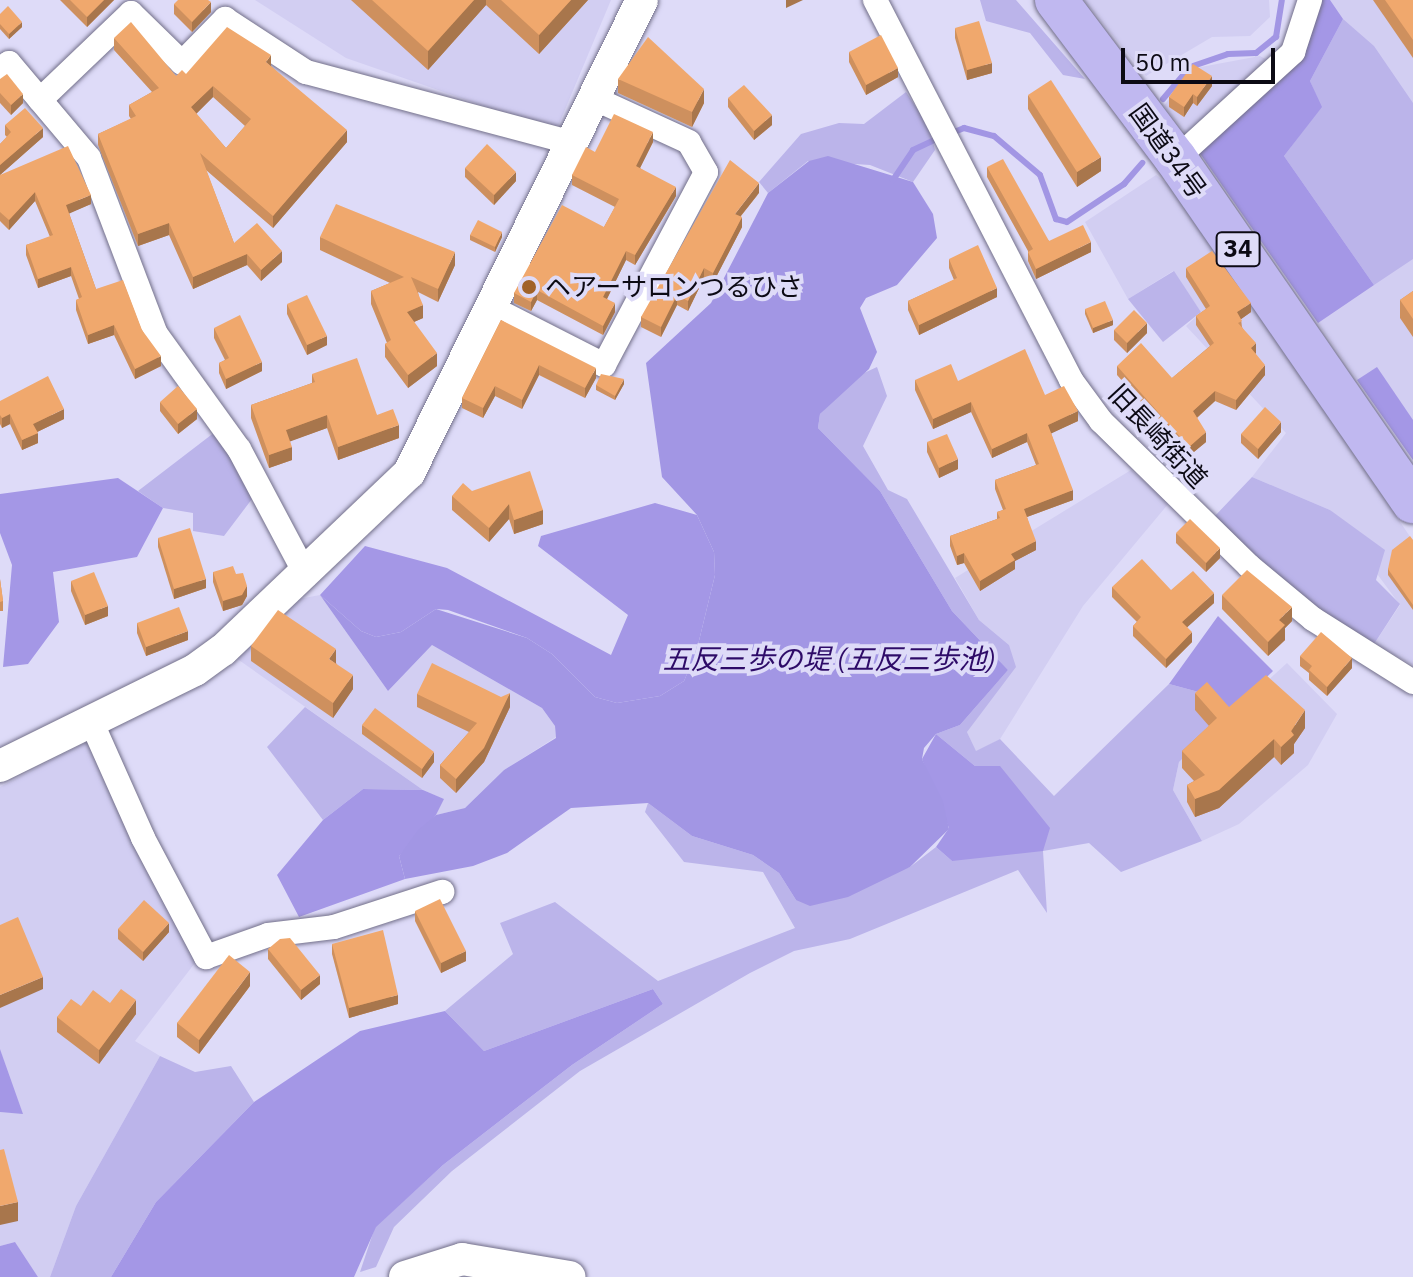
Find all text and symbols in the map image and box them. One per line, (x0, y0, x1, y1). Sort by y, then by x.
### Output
scale bar (1125, 32, 1279, 82)
text: 50 m (1135, 46, 1190, 78)
street label: 国道34号 (1123, 98, 1213, 204)
road number: 34 (1214, 229, 1262, 269)
place label: ヘアーサロンつるひさ (545, 271, 803, 303)
marker: ヘアーサロンつるひさ (520, 278, 538, 296)
street label: 旧長崎街道 (1102, 378, 1214, 494)
water label: 五反三歩の堤 (五反三歩池) (663, 642, 995, 676)

